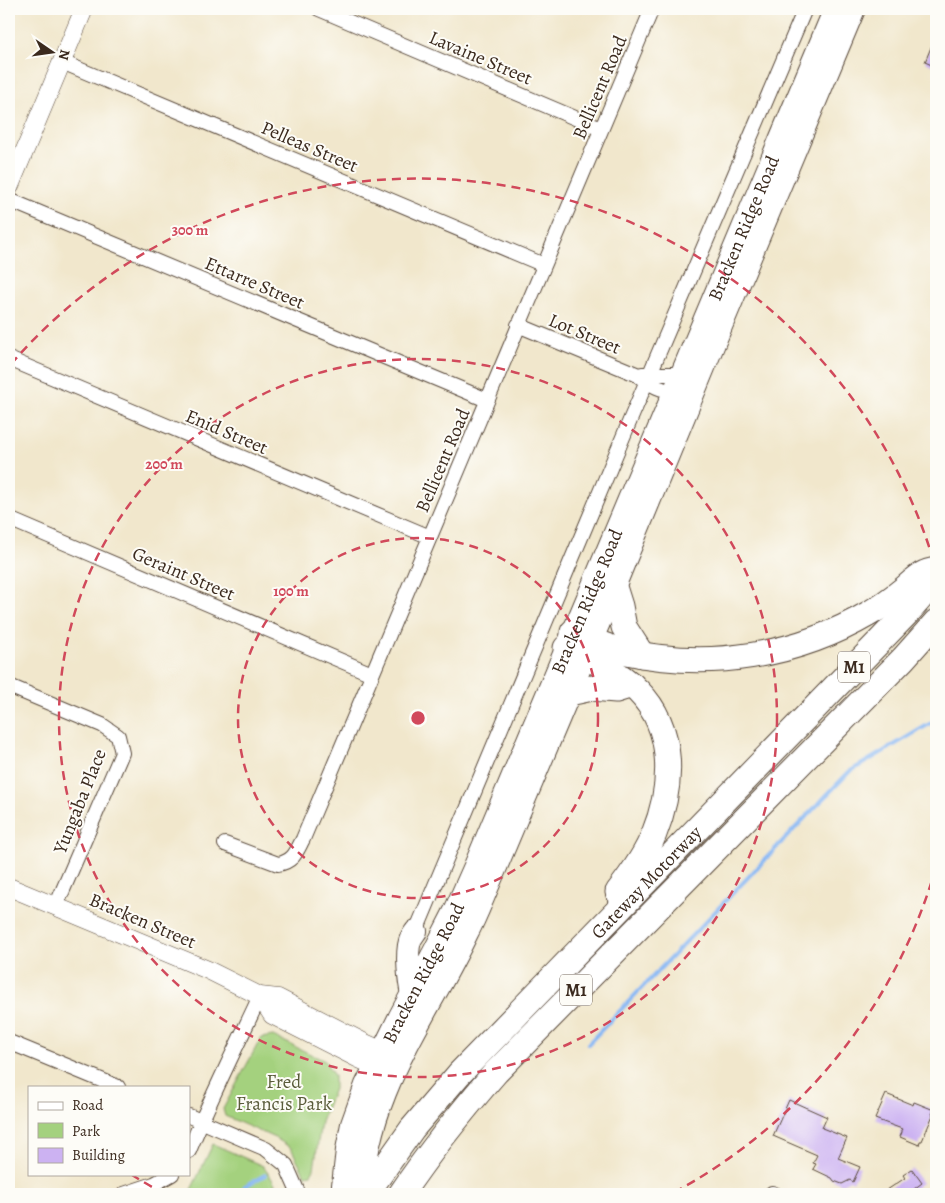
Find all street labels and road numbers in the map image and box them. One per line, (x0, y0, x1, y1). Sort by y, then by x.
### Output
street label: Lavaine Street (425, 24, 536, 91)
street label: Bellicent Road (566, 31, 634, 143)
street label: Pelleas Street (257, 115, 362, 179)
street label: Bracken Ridge Road (702, 151, 786, 305)
street label: Ettarre Street (201, 250, 308, 316)
street label: Lot Street (545, 307, 625, 361)
street label: Enid Street (181, 403, 272, 461)
street label: Bellicent Road (409, 404, 477, 516)
street label: Bracken Ridge Road (545, 524, 629, 678)
street label: Geraint Street (128, 541, 239, 607)
road number: M1 (838, 652, 870, 682)
street label: Yungaba Place (47, 745, 113, 859)
street label: Gateway Motorway (585, 820, 708, 945)
street label: Bracken Street (85, 887, 200, 955)
street label: Bracken Ridge Road (377, 898, 471, 1048)
road number: M1 (560, 974, 592, 1006)

